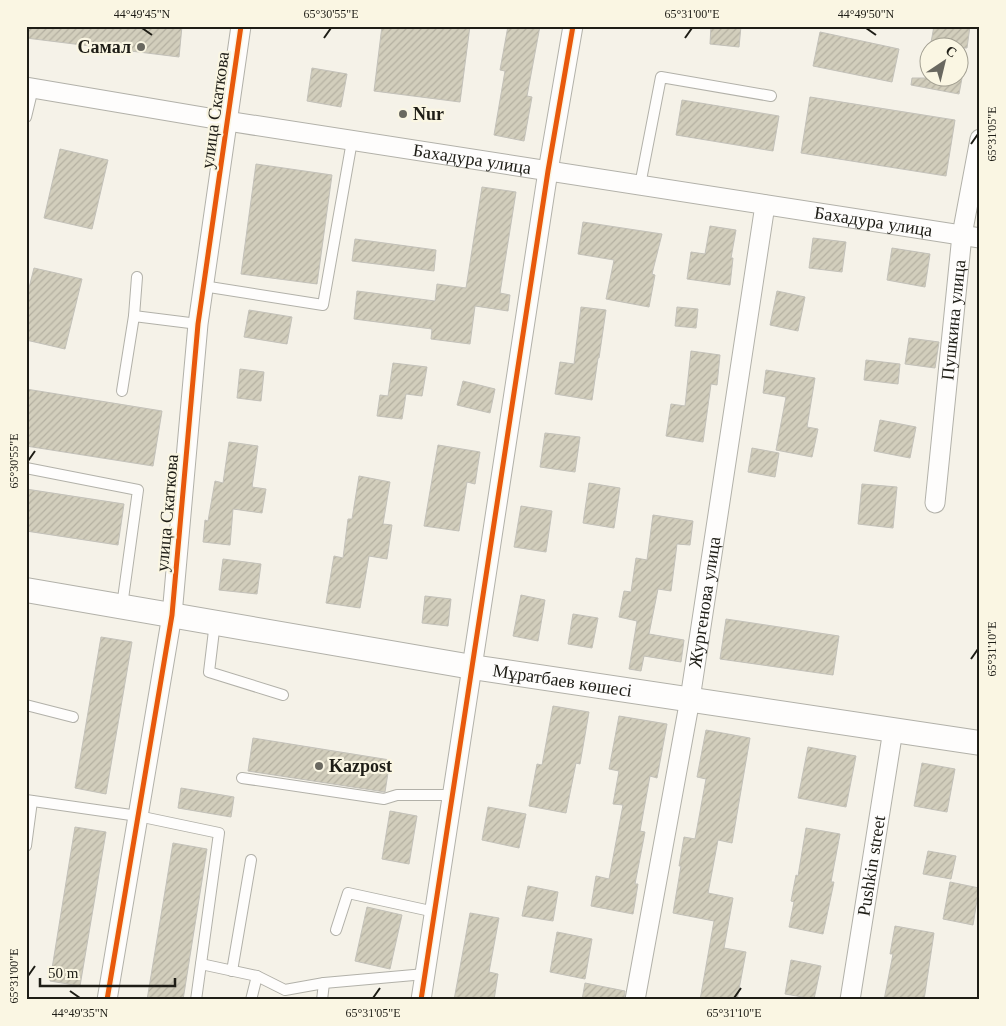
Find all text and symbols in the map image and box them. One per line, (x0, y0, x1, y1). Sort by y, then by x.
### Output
text: 44°49'45"N (114, 7, 171, 21)
text: 65°30'55"E (303, 7, 359, 21)
text: 65°31'00"E (664, 7, 720, 21)
text: 44°49'50"N (838, 7, 895, 21)
place label: Самал (78, 37, 131, 57)
north arrow (918, 38, 968, 88)
marker: Самал (135, 41, 147, 53)
text: С (943, 43, 960, 61)
street label: улица Скаткова (197, 50, 233, 170)
place label: Nur (413, 104, 444, 124)
text: 65°31'05"E (985, 106, 999, 162)
marker: Nur (397, 108, 409, 120)
street label: Бахадура улица (412, 140, 533, 178)
street label: Бахадура улица (813, 202, 934, 240)
street label: Пушкина улица (937, 259, 969, 381)
text: 65°30'55"E (7, 433, 21, 489)
street label: улица Скаткова (152, 453, 182, 573)
street label: Жургенова улица (685, 535, 725, 669)
text: 65°31'10"E (985, 621, 999, 677)
street label: Мұратбаев көшесі (491, 660, 633, 701)
place label: Kazpost (329, 756, 392, 776)
marker: Kazpost (313, 760, 325, 772)
street label: Pushkin street (854, 814, 889, 917)
text: 65°31'00"E (7, 948, 21, 1004)
scale bar (40, 956, 175, 988)
text: 50 m (48, 965, 79, 981)
text: 44°49'35"N (52, 1006, 109, 1020)
text: 65°31'05"E (345, 1006, 401, 1020)
text: 65°31'10"E (706, 1006, 762, 1020)

